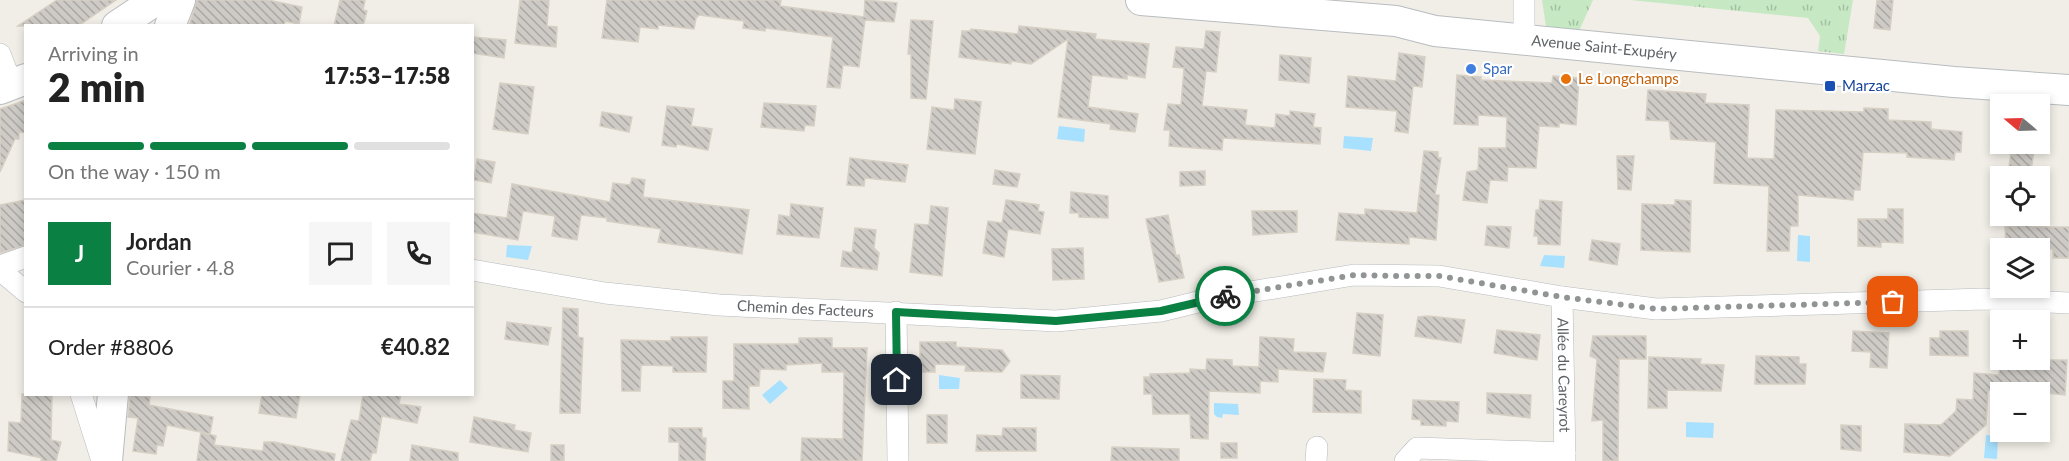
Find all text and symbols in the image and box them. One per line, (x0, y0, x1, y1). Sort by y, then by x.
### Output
street label: Avenue Saint-Exupéry (1531, 31, 1678, 63)
text: Arriving in (48, 41, 139, 65)
place label: Spar (1483, 59, 1513, 77)
text: 17:53–17:58 (324, 62, 450, 89)
marker: Spar (1464, 62, 1478, 76)
text: 2 min (48, 64, 145, 110)
place label: Le Longchamps (1578, 69, 1679, 87)
marker: Le Longchamps (1559, 72, 1573, 86)
place label: Marzac (1842, 76, 1890, 94)
marker: Marzac (1823, 79, 1837, 93)
north arrow (1990, 94, 2050, 154)
map controls (1990, 94, 2050, 442)
text: On the way · 150 m (48, 159, 221, 183)
button: locate (1990, 166, 2050, 226)
button: chat (309, 222, 372, 285)
button: phone (387, 222, 450, 285)
text: Jordan (126, 228, 192, 255)
button: layers (1990, 238, 2050, 298)
text: J (75, 240, 84, 267)
text: Courier · 4.8 (126, 255, 235, 279)
courier (1195, 266, 1255, 326)
pin (1867, 276, 1918, 327)
icon: bike (1209, 280, 1242, 313)
icon: bag (1876, 285, 1909, 318)
street label: Chemin des Facteurs (737, 296, 874, 320)
button: + (1990, 310, 2050, 370)
street label: Allée du Careyrot (1554, 318, 1574, 433)
text: Order #8806 (48, 333, 174, 360)
text: €40.82 (381, 333, 450, 360)
pin (871, 354, 922, 405)
icon: home (880, 363, 913, 396)
button: − (1990, 382, 2050, 442)

